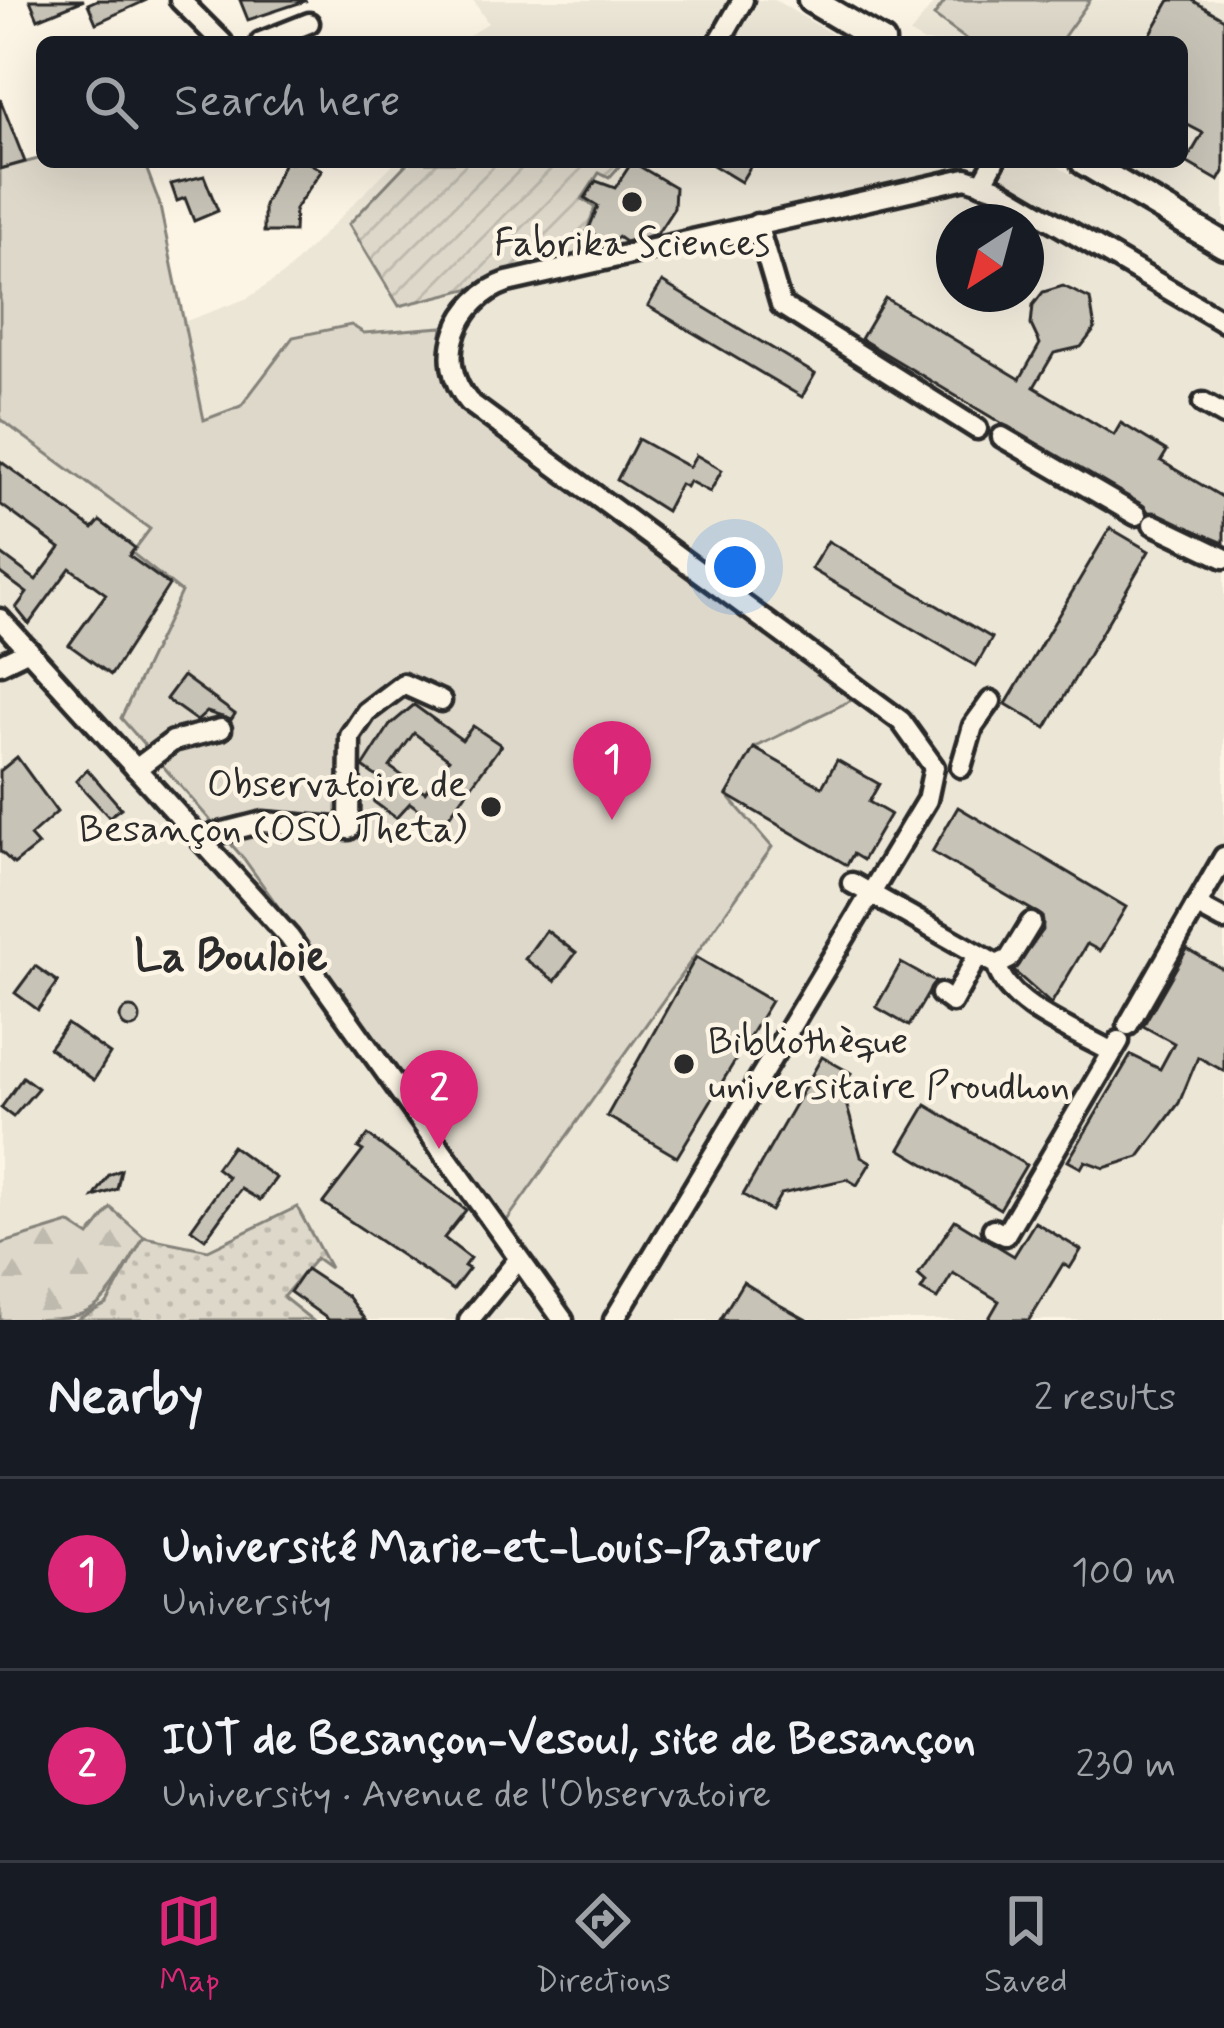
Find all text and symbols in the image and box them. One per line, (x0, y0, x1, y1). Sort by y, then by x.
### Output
search box (36, 36, 1188, 168)
icon: search (78, 69, 144, 135)
text: Search here (174, 73, 401, 132)
marker: Fabrika Sciences (619, 189, 645, 215)
north arrow (936, 204, 1044, 312)
place label: Fabrika Sciences (494, 219, 770, 270)
your location (705, 537, 765, 597)
pin: 1 (573, 721, 651, 820)
place label: Observatoire de Besançon (OSU Theta) (79, 760, 467, 856)
marker: Observatoire de Besançon (OSU Theta) (478, 794, 504, 820)
district label: La Bouloie (134, 928, 328, 987)
place label: Bibliothèque universitaire Proudhon (708, 1017, 1070, 1113)
pin: 2 (400, 1050, 478, 1149)
marker: Bibliothèque universitaire Proudhon (671, 1051, 697, 1077)
text: Nearby (48, 1365, 203, 1431)
text: 2 results (1034, 1373, 1176, 1424)
text: Université Marie-et-Louis-Pasteur (162, 1519, 821, 1578)
text: 1 (78, 1548, 96, 1599)
text: 100 m (1071, 1548, 1176, 1599)
text: University (162, 1578, 331, 1629)
text: IUT de Besançon-Vesoul, site de Besançon (162, 1711, 976, 1770)
text: 2 (77, 1740, 97, 1791)
text: 230 m (1075, 1740, 1176, 1791)
text: University · Avenue de l'Observatoire (162, 1770, 771, 1821)
tab: Map (156, 1888, 222, 2004)
tab: Directions (535, 1888, 671, 2004)
tab: Saved (984, 1888, 1068, 2004)

